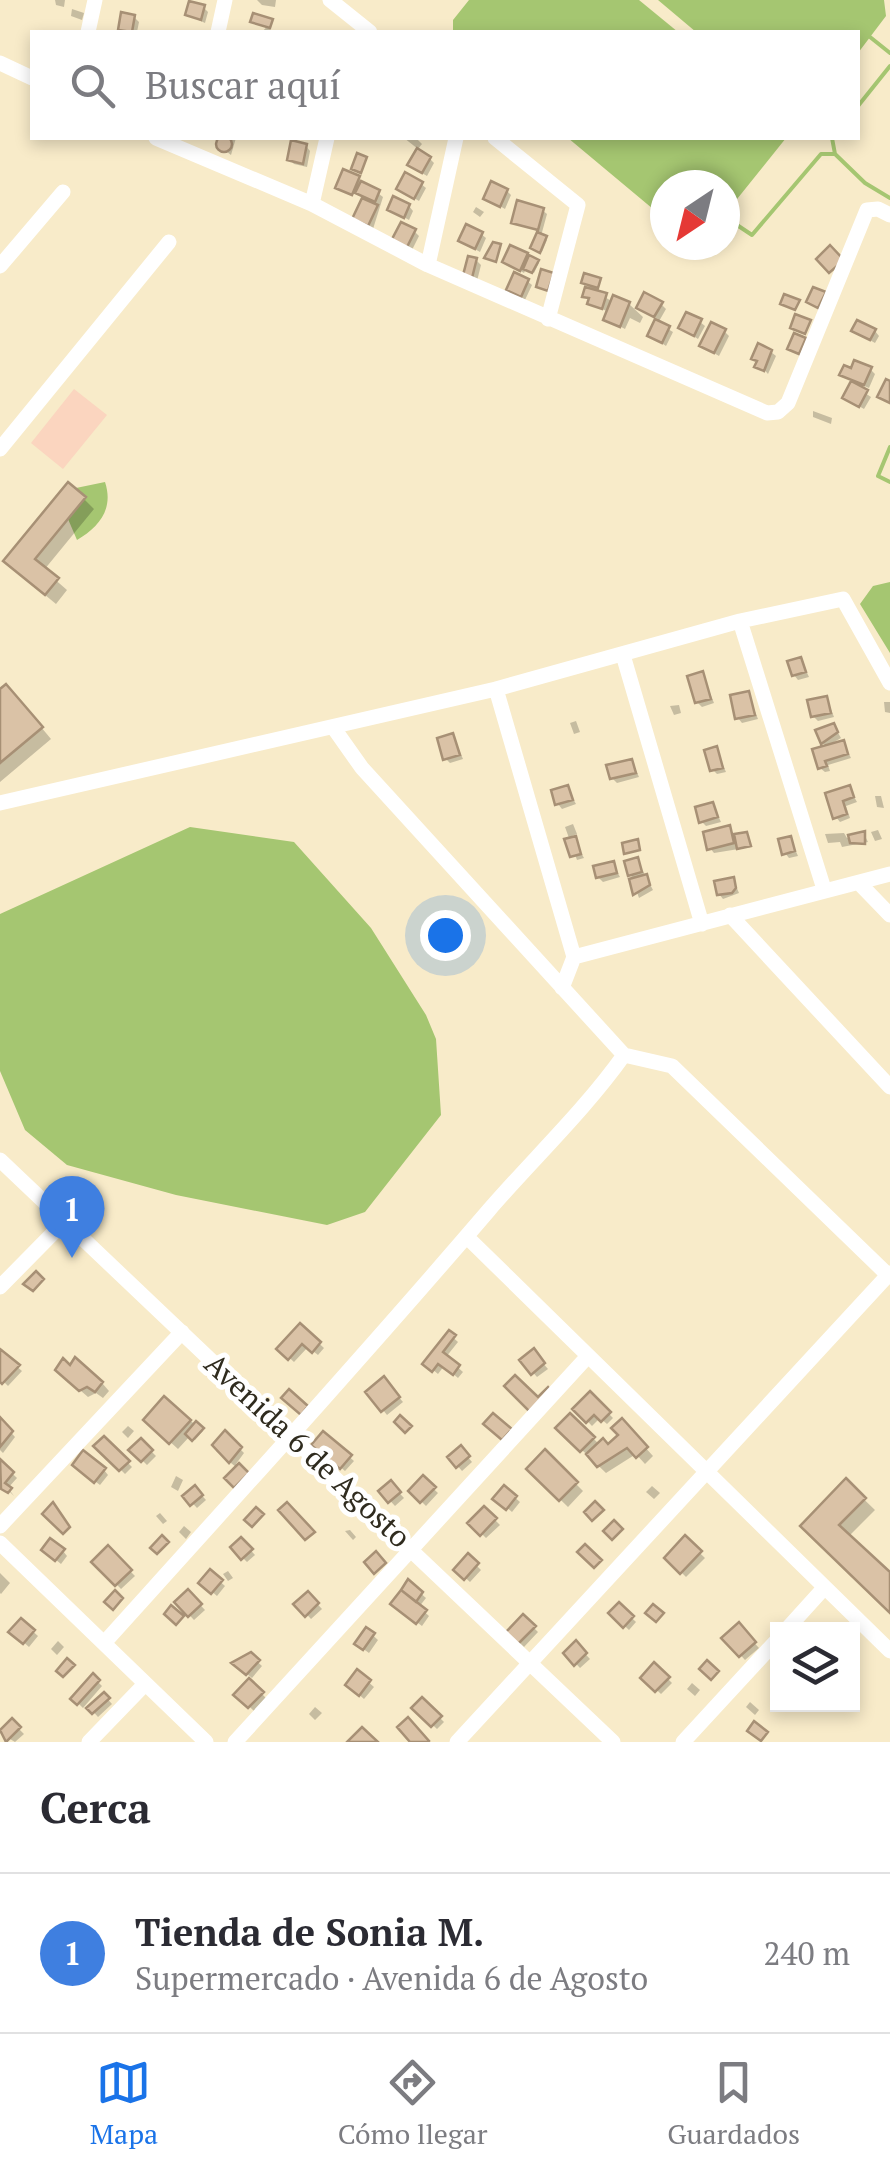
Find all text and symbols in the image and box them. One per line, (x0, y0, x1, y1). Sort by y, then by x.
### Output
search box (30, 30, 860, 140)
icon: search (65, 58, 120, 113)
text: Buscar aquí (145, 60, 341, 110)
north arrow (650, 170, 740, 260)
your location (420, 910, 471, 961)
pin: 1 (40, 1176, 104, 1258)
street label: Avenida 6 de Agosto (196, 1344, 420, 1556)
map controls (770, 1622, 860, 1712)
button: layers (770, 1622, 860, 1712)
text: Cerca (40, 1779, 151, 1835)
text: Tienda de Sonia M. (135, 1907, 484, 1957)
text: 1 (63, 1932, 82, 1974)
text: 240 m (763, 1932, 850, 1974)
text: Supermercado · Avenida 6 de Agosto (135, 1957, 648, 1999)
tab: Mapa (90, 2055, 158, 2152)
tab: Cómo llegar (338, 2055, 488, 2152)
tab: Guardados (667, 2055, 800, 2152)

